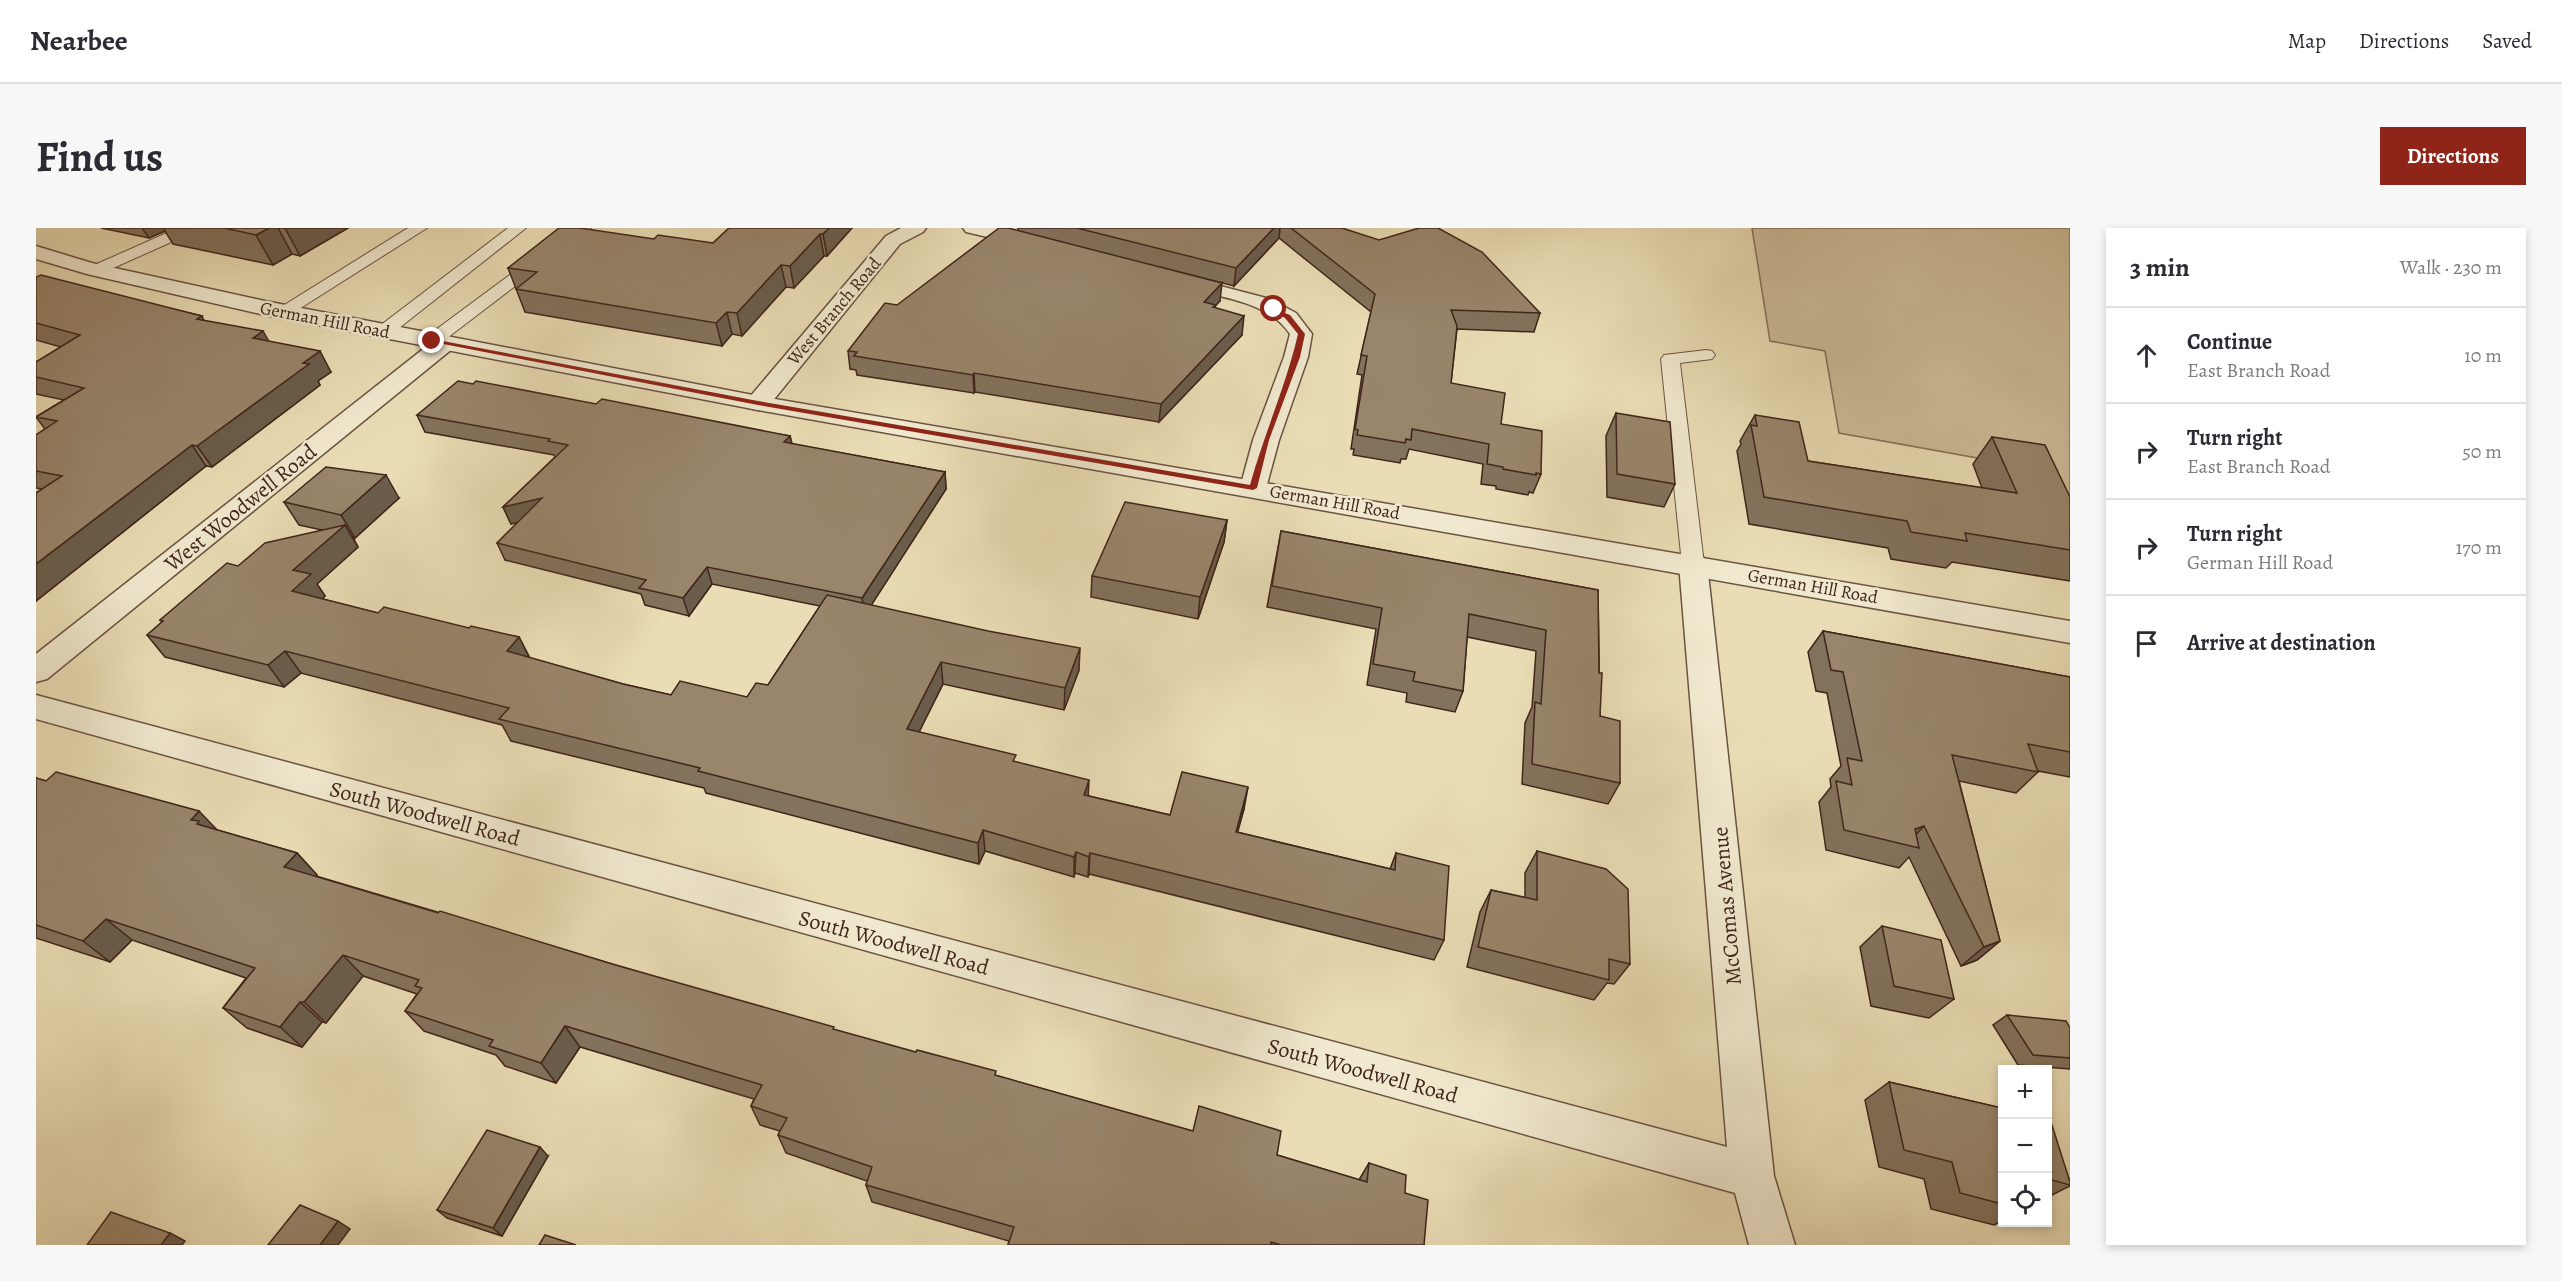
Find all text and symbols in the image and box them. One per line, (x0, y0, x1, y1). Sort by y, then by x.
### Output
text: Nearbee (30, 22, 128, 60)
text: Map (2288, 27, 2326, 55)
text: Directions (2359, 27, 2449, 55)
text: Saved (2482, 27, 2532, 55)
button: Directions (2380, 127, 2526, 185)
text: Find us (36, 128, 163, 185)
text: 3 min (2130, 250, 2190, 285)
street label: West Branch Road (781, 252, 886, 371)
text: Walk · 230 m (2400, 254, 2502, 281)
route start (1260, 295, 1286, 321)
street label: German Hill Road (258, 296, 392, 344)
route end (418, 327, 444, 353)
text: Continue (2187, 327, 2272, 357)
icon: ahead (2130, 339, 2163, 372)
text: 10 m (2464, 342, 2502, 369)
text: East Branch Road (2187, 357, 2331, 384)
text: Turn right (2187, 423, 2283, 453)
icon: right (2130, 435, 2163, 468)
street label: West Woodwell Road (157, 437, 323, 579)
text: 50 m (2462, 438, 2502, 465)
text: East Branch Road (2187, 453, 2331, 480)
street label: German Hill Road (1268, 479, 1402, 525)
text: Turn right (2187, 519, 2283, 549)
icon: right (2130, 531, 2163, 564)
text: 170 m (2456, 534, 2502, 561)
text: German Hill Road (2187, 549, 2333, 576)
street label: German Hill Road (1746, 563, 1880, 609)
icon: arrive (2130, 627, 2163, 660)
text: Arrive at destination (2187, 628, 2376, 658)
street label: South Woodwell Road (326, 774, 523, 854)
street label: McComas Avenue (1705, 825, 1749, 986)
street label: South Woodwell Road (795, 903, 992, 983)
street label: South Woodwell Road (1264, 1031, 1461, 1111)
map controls (1998, 1065, 2052, 1227)
button: + (1998, 1065, 2052, 1119)
button: − (1998, 1119, 2052, 1173)
button: locate (1998, 1173, 2052, 1227)

